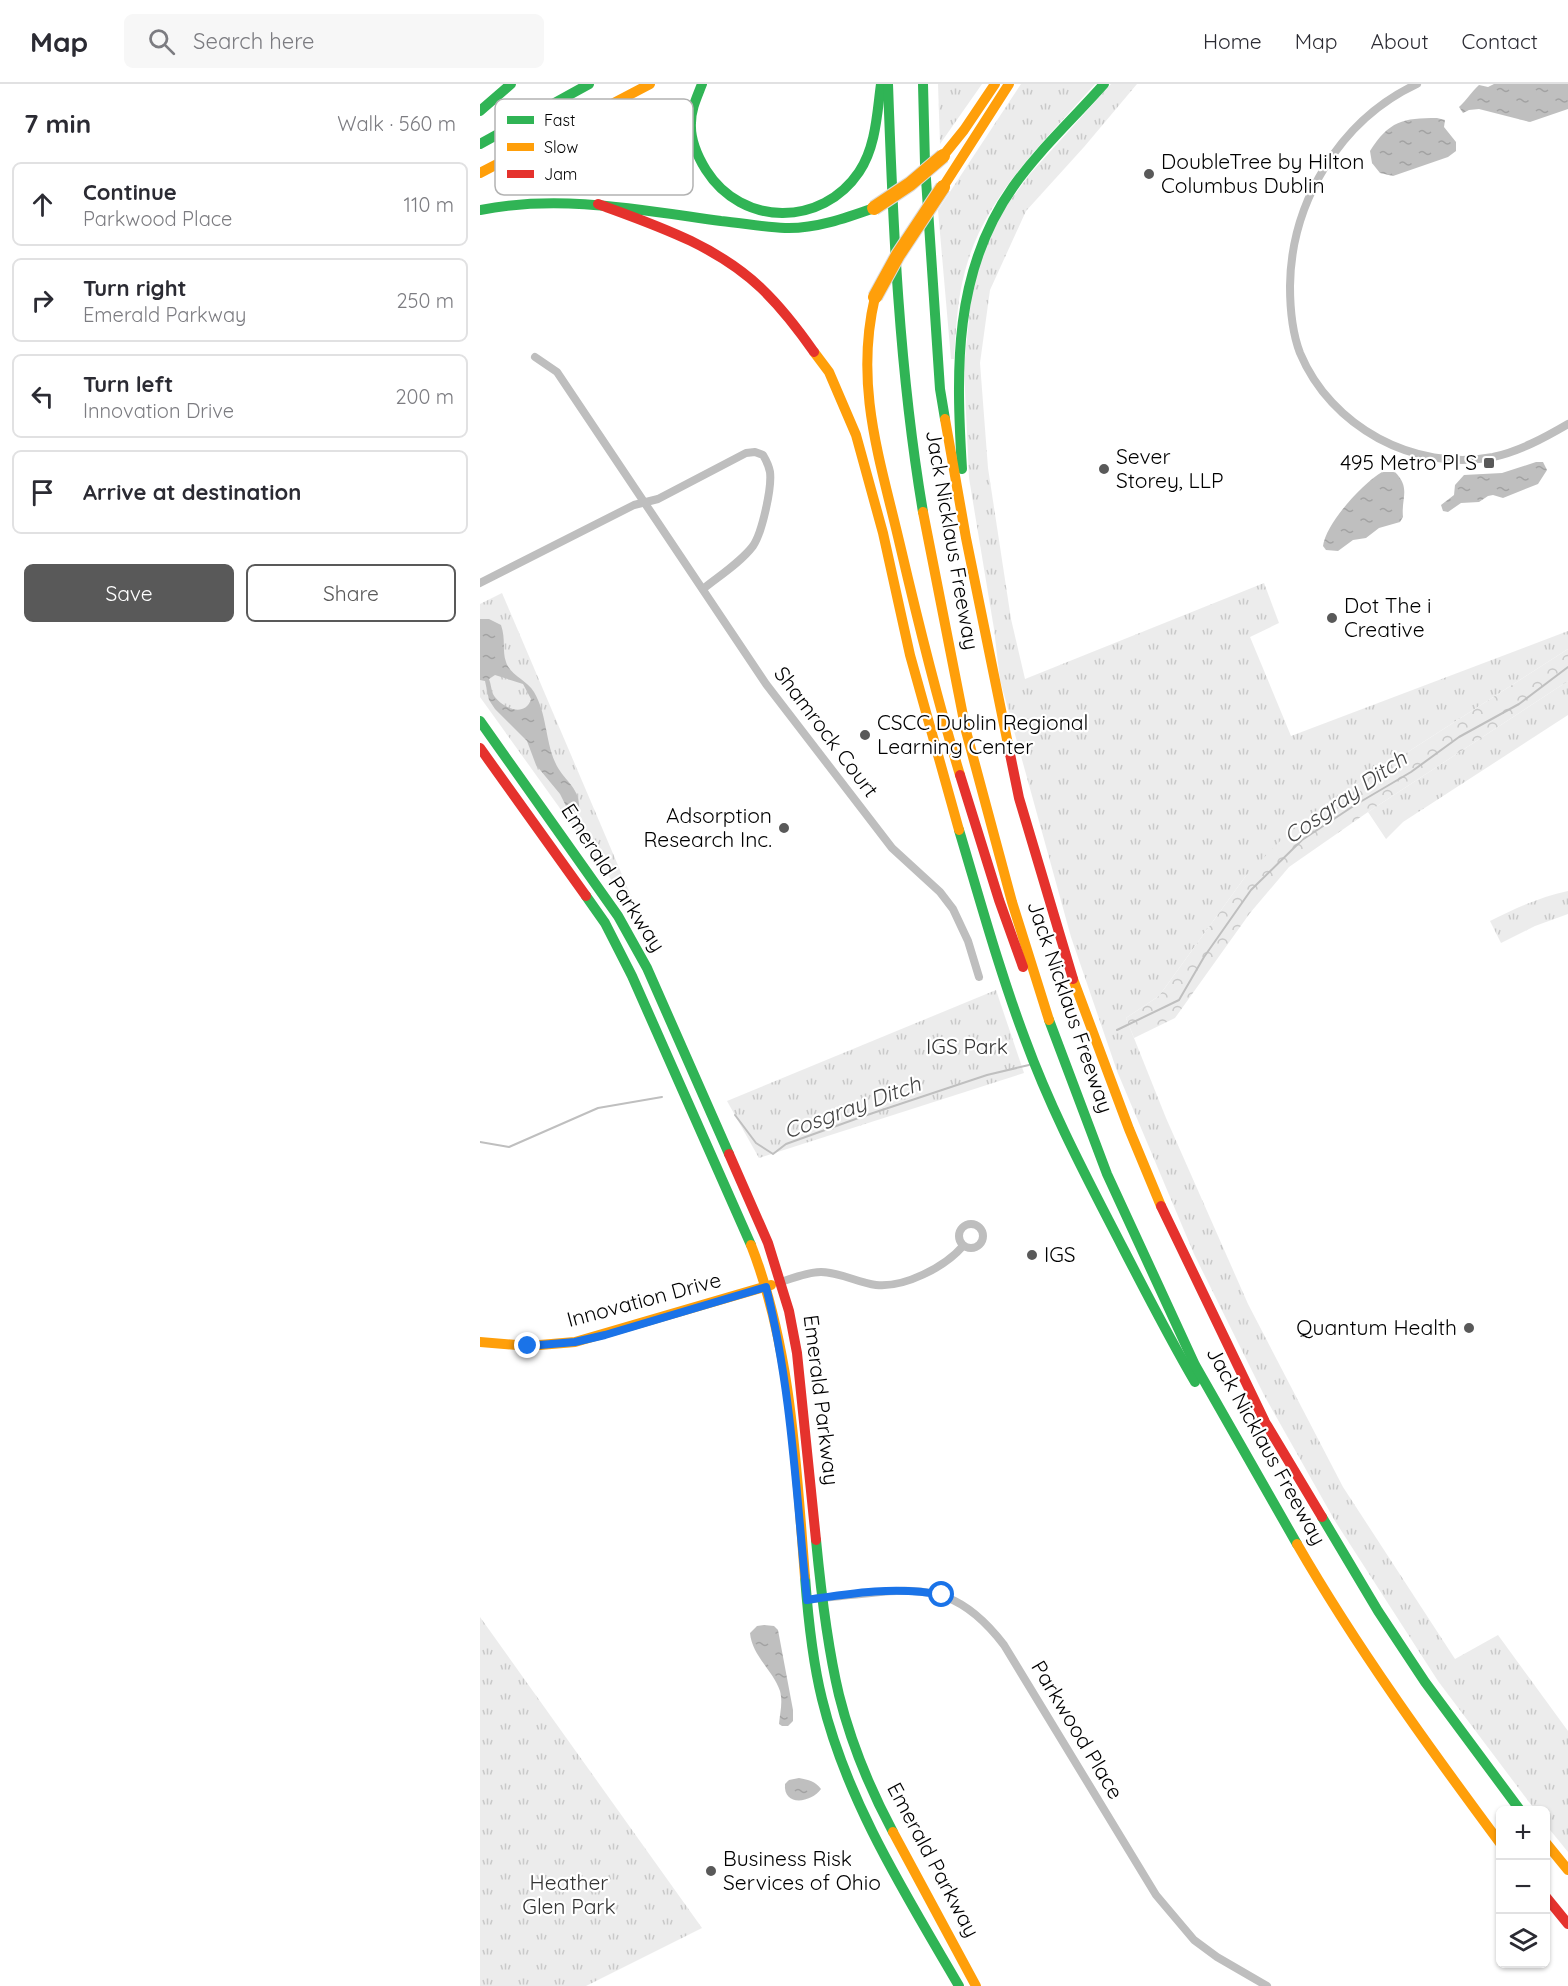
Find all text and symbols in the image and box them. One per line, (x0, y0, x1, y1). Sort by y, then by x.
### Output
search box (124, 14, 544, 68)
text: Map (30, 24, 88, 59)
icon: search (145, 25, 178, 58)
text: Search here (193, 27, 315, 55)
text: Home (1203, 28, 1262, 54)
text: Map (1295, 28, 1338, 54)
text: About (1371, 28, 1429, 54)
text: Contact (1462, 28, 1538, 54)
legend (495, 99, 693, 195)
text: 7 min (24, 107, 91, 140)
text: Fast (544, 110, 575, 130)
text: Walk · 560 m (337, 111, 456, 136)
text: Slow (544, 137, 578, 157)
place label: DoubleTree by Hilton Columbus Dublin (1161, 148, 1364, 198)
text: Jam (544, 164, 577, 184)
marker: DoubleTree by Hilton Columbus Dublin (1142, 167, 1156, 181)
text: Continue (83, 178, 177, 206)
icon: ahead (26, 188, 59, 221)
text: 110 m (404, 192, 454, 217)
text: Parkwood Place (83, 206, 232, 231)
text: Turn right (83, 274, 187, 302)
icon: right (26, 284, 59, 317)
text: 250 m (396, 288, 454, 313)
text: Emerald Parkway (83, 302, 246, 327)
text: Turn left (83, 370, 173, 398)
icon: left (26, 380, 59, 413)
text: 200 m (395, 384, 454, 409)
text: Innovation Drive (83, 398, 234, 423)
street label: Jack Nicklaus Freeway (921, 428, 985, 652)
place label: Sever Storey, LLP (1116, 443, 1223, 493)
place label: 495 Metro Pl S (1340, 449, 1477, 475)
marker: 495 Metro Pl S (1482, 456, 1496, 470)
marker: Sever Storey, LLP (1097, 462, 1111, 476)
icon: arrive (26, 476, 59, 509)
text: Arrive at destination (83, 478, 301, 506)
button: Save (24, 564, 234, 622)
button: Share (246, 564, 456, 622)
place label: Dot The i Creative (1344, 592, 1432, 642)
marker: Dot The i Creative (1325, 611, 1339, 625)
street label: Shamrock Court (769, 661, 885, 802)
place label: CSCC Dublin Regional Learning Center (877, 709, 1088, 759)
marker: CSCC Dublin Regional Learning Center (858, 728, 872, 742)
water label: Cosgray Ditch (1278, 744, 1412, 850)
street label: Emerald Parkway (556, 798, 671, 956)
place label: Adsorption Research Inc. (643, 802, 772, 852)
marker: Adsorption Research Inc. (777, 821, 791, 835)
street label: Jack Nicklaus Freeway (1022, 897, 1120, 1116)
park label: IGS Park (926, 1033, 1008, 1059)
water label: Cosgray Ditch (780, 1069, 925, 1145)
place label: IGS (1044, 1241, 1076, 1267)
marker: IGS (1025, 1248, 1039, 1262)
street label: Innovation Drive (564, 1266, 724, 1332)
street label: Emerald Parkway (799, 1313, 845, 1487)
place label: Quantum Health (1296, 1314, 1457, 1340)
marker: Quantum Health (1462, 1321, 1476, 1335)
route end (514, 1332, 540, 1358)
street label: Jack Nicklaus Freeway (1201, 1342, 1332, 1549)
route start (928, 1581, 954, 1607)
street label: Parkwood Place (1026, 1656, 1129, 1803)
street label: Emerald Parkway (882, 1778, 986, 1941)
map controls (1496, 1806, 1550, 1968)
button: + (1496, 1806, 1550, 1860)
place label: Business Risk Services of Ohio (723, 1845, 881, 1895)
button: − (1496, 1860, 1550, 1914)
marker: Business Risk Services of Ohio (704, 1864, 718, 1878)
park label: Heather Glen Park (522, 1869, 616, 1919)
button: layers (1496, 1914, 1550, 1968)

